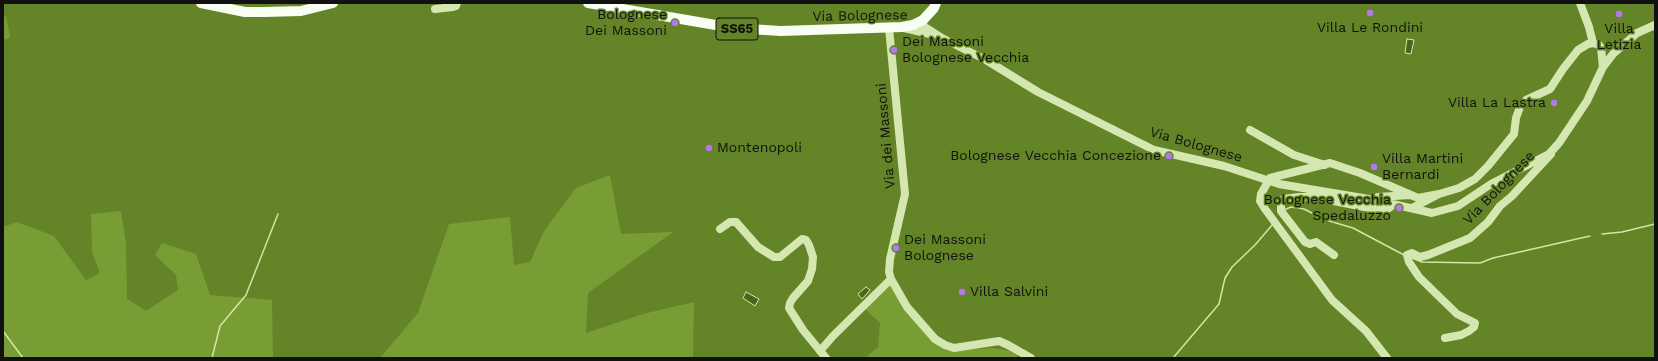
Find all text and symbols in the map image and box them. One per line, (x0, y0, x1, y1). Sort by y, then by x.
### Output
place label: Bolognese Dei Massoni (585, 7, 667, 40)
street label: Via Bolognese (812, 7, 908, 25)
marker: Villa Le Rondini (1365, 8, 1375, 18)
marker: Villa Letizia (1614, 9, 1624, 19)
marker: Bolognese Dei Massoni (670, 18, 680, 28)
road number: SS65 (716, 18, 758, 40)
place label: Villa Le Rondini (1317, 20, 1423, 36)
place label: Villa Letizia (1597, 21, 1641, 54)
place label: Dei Massoni Bolognese Vecchia (902, 34, 1029, 66)
marker: Dei Massoni Bolognese Vecchia (889, 45, 899, 55)
street label: Via dei Massoni (873, 82, 899, 190)
place label: Villa La Lastra (1448, 95, 1546, 111)
marker: Villa La Lastra (1549, 98, 1559, 108)
street label: Via Bolognese (1148, 124, 1244, 166)
place label: Montenopoli (717, 140, 802, 156)
marker: Montenopoli (704, 143, 714, 153)
place label: Bolognese Vecchia Concezione (950, 148, 1161, 164)
street label: Via Bolognese (1460, 148, 1538, 228)
marker: Bolognese Vecchia Concezione (1164, 151, 1174, 161)
place label: Villa Martini Bernardi (1382, 151, 1463, 184)
marker: Villa Martini Bernardi (1369, 162, 1379, 172)
place label: Bolognese Vecchia Spedaluzzo (1264, 192, 1391, 224)
marker: Bolognese Vecchia Spedaluzzo (1394, 203, 1404, 213)
place label: Dei Massoni Bolognese (904, 232, 986, 264)
marker: Dei Massoni Bolognese (891, 243, 901, 253)
place label: Villa Salvini (970, 284, 1048, 300)
marker: Villa Salvini (957, 287, 967, 297)

